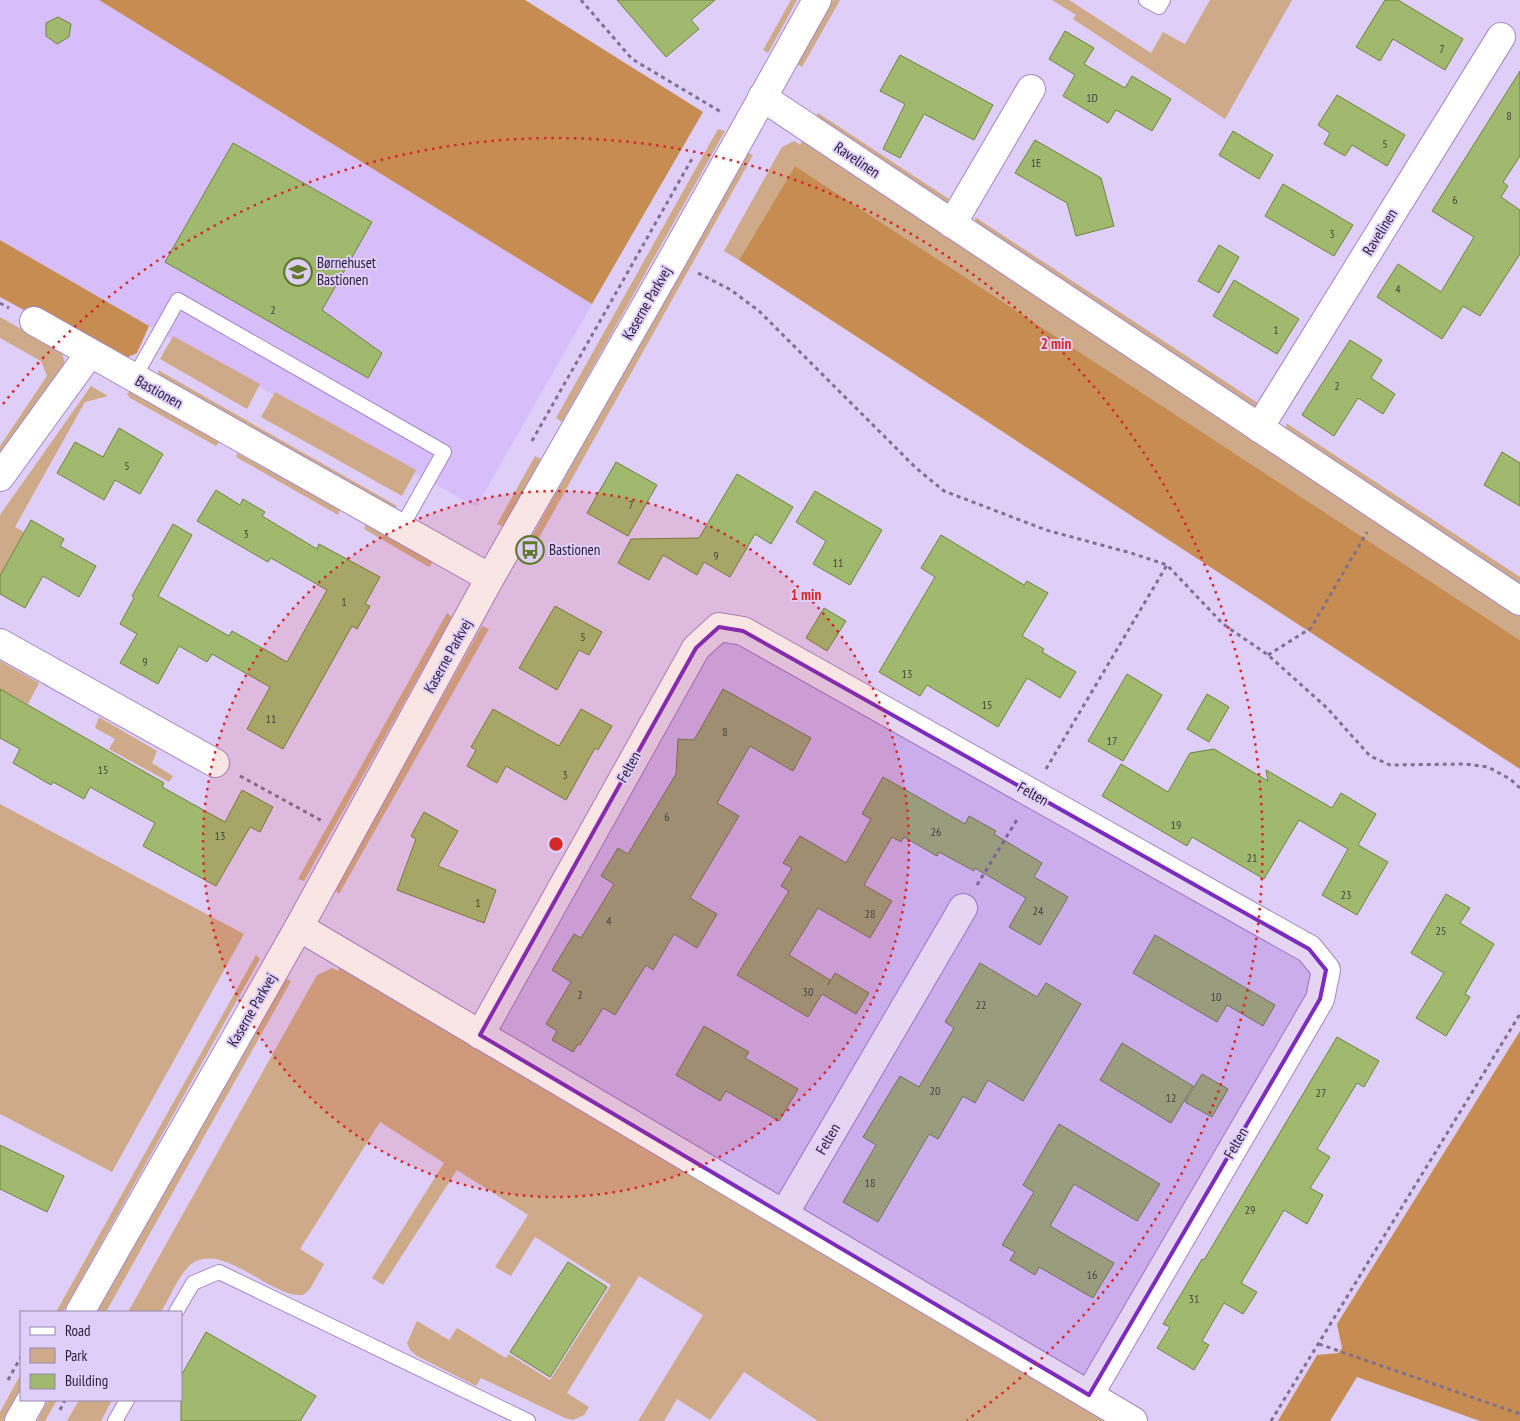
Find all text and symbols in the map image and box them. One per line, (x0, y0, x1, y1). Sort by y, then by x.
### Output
house number: 7 (1439, 41, 1445, 56)
house number: 1D (1086, 90, 1098, 105)
house number: 8 (1506, 108, 1512, 123)
house number: 5 (1382, 136, 1388, 151)
street label: Ravelinen (831, 137, 884, 182)
house number: 1E (1031, 155, 1041, 170)
house number: 6 (1452, 192, 1458, 207)
street label: Ravelinen (1358, 205, 1401, 259)
house number: 3 (1329, 226, 1335, 241)
place label: Børnehuset Bastionen (317, 253, 376, 289)
school or university icon: Børnehuset Bastionen (283, 257, 313, 287)
street label: Kaserne Parkvej (618, 263, 675, 343)
house number: 4 (1395, 281, 1401, 296)
house number: 2 (270, 302, 276, 317)
house number: 1 (1273, 322, 1279, 337)
text: 2 min (1041, 334, 1071, 353)
street label: Bastionen (132, 371, 186, 412)
house number: 2 (1334, 378, 1340, 393)
house number: 5 (124, 458, 130, 473)
house number: 7 (628, 497, 634, 512)
house number: 3 (243, 526, 249, 541)
bus stop icon: Bastionen (515, 535, 545, 565)
place label: Bastionen (549, 540, 600, 559)
house number: 9 (713, 548, 719, 563)
house number: 11 (833, 555, 843, 570)
text: 1 min (791, 585, 821, 604)
house number: 1 (341, 594, 347, 609)
street label: Kaserne Parkvej (419, 615, 476, 696)
house number: 5 (580, 629, 586, 644)
house number: 9 (142, 654, 148, 669)
house number: 13 (902, 666, 912, 681)
house number: 15 (982, 697, 992, 712)
house number: 11 (266, 711, 276, 726)
house number: 8 (722, 724, 728, 739)
house number: 17 (1107, 733, 1117, 748)
street label: Felten (612, 748, 645, 786)
house number: 15 (98, 762, 108, 777)
house number: 3 (562, 767, 568, 782)
street label: Felten (1014, 777, 1052, 810)
house number: 6 (664, 809, 670, 824)
house number: 19 (1171, 817, 1181, 832)
house number: 26 (931, 824, 941, 839)
house number: 13 (215, 828, 225, 843)
centre of rings (547, 835, 565, 853)
house number: 21 (1247, 850, 1257, 865)
house number: 23 (1341, 887, 1351, 902)
house number: 1 (475, 895, 481, 910)
house number: 24 (1033, 903, 1044, 918)
house number: 28 (865, 906, 875, 921)
house number: 4 (606, 913, 612, 928)
house number: 25 (1436, 923, 1446, 938)
street label: Kaserne Parkvej (223, 970, 280, 1050)
house number: 30 (803, 984, 813, 999)
house number: 2 (577, 987, 583, 1002)
house number: 10 (1211, 989, 1221, 1004)
house number: 22 (976, 997, 986, 1012)
house number: 20 (930, 1083, 940, 1098)
house number: 27 (1316, 1085, 1326, 1100)
house number: 12 (1166, 1090, 1176, 1105)
street label: Felten (811, 1120, 844, 1158)
street label: Felten (1219, 1124, 1252, 1162)
house number: 18 (865, 1175, 875, 1190)
house number: 29 (1245, 1202, 1255, 1217)
house number: 16 (1087, 1267, 1097, 1282)
house number: 31 (1189, 1291, 1199, 1306)
legend (20, 1311, 182, 1401)
text: Road (65, 1321, 91, 1340)
text: Park (65, 1346, 87, 1365)
text: Building (65, 1371, 108, 1390)

